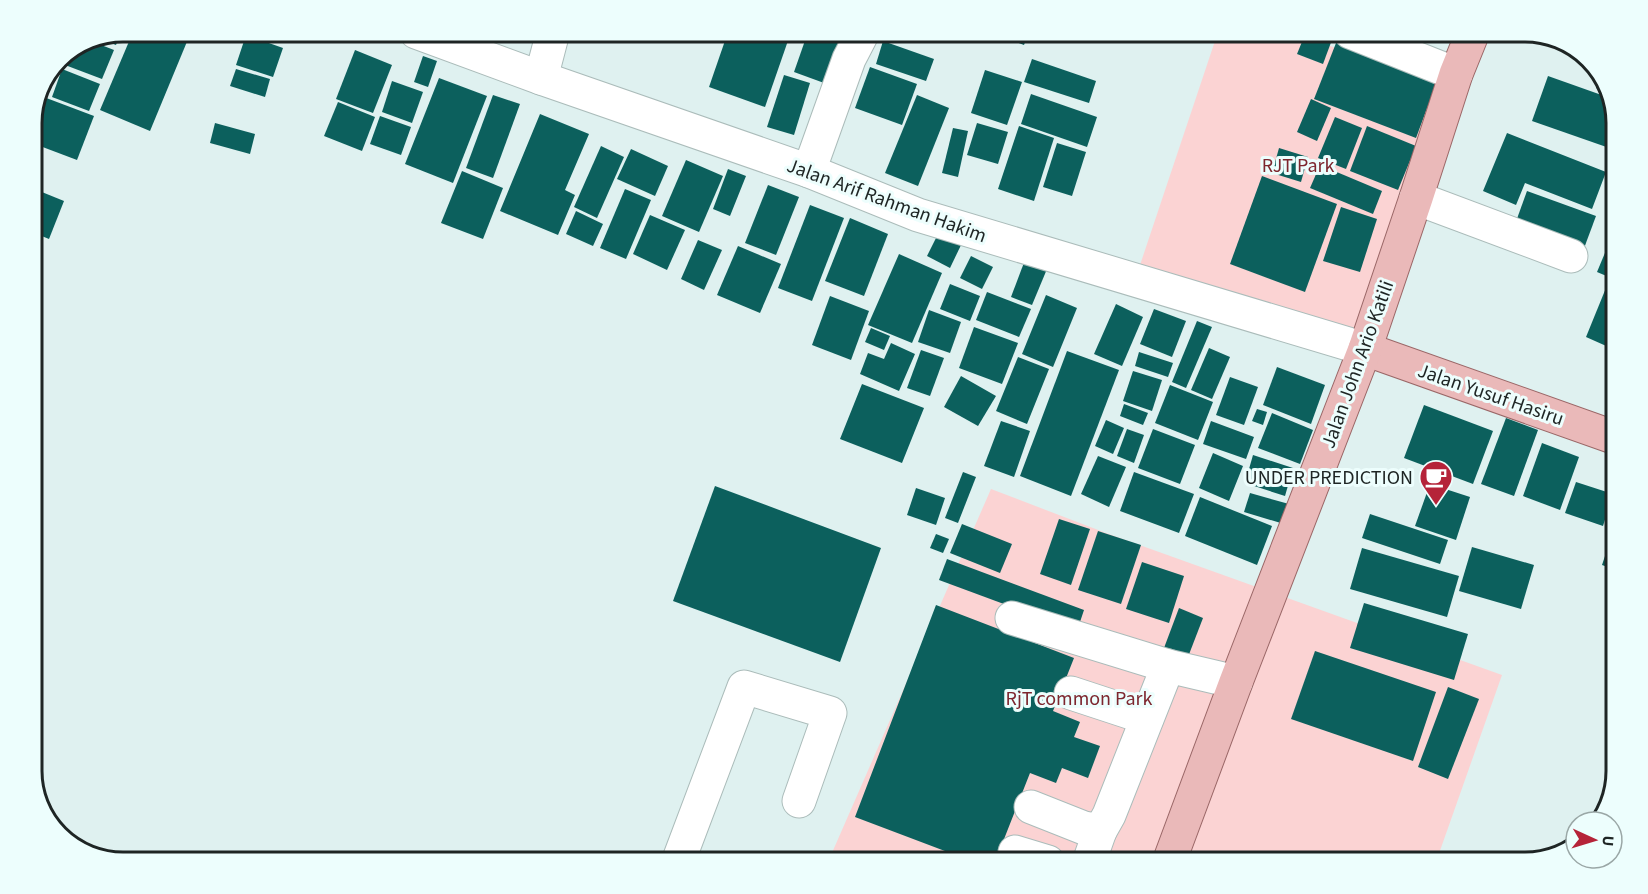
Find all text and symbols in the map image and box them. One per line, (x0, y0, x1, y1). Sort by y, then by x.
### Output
street label: Jalan Arif Rahman Hakim (783, 152, 990, 250)
park label: RJT Park (1262, 152, 1334, 180)
street label: Jalan John Ario Katili (1315, 277, 1401, 452)
street label: Jalan Yusuf Hasiru (1414, 357, 1567, 433)
cafe icon: UNDER PREDICTION (1418, 459, 1454, 506)
place label: UNDER PREDICTION (1245, 464, 1413, 492)
park label: RjT common Park (1006, 685, 1153, 713)
north arrow (1564, 810, 1624, 870)
text: U (1597, 835, 1619, 847)

